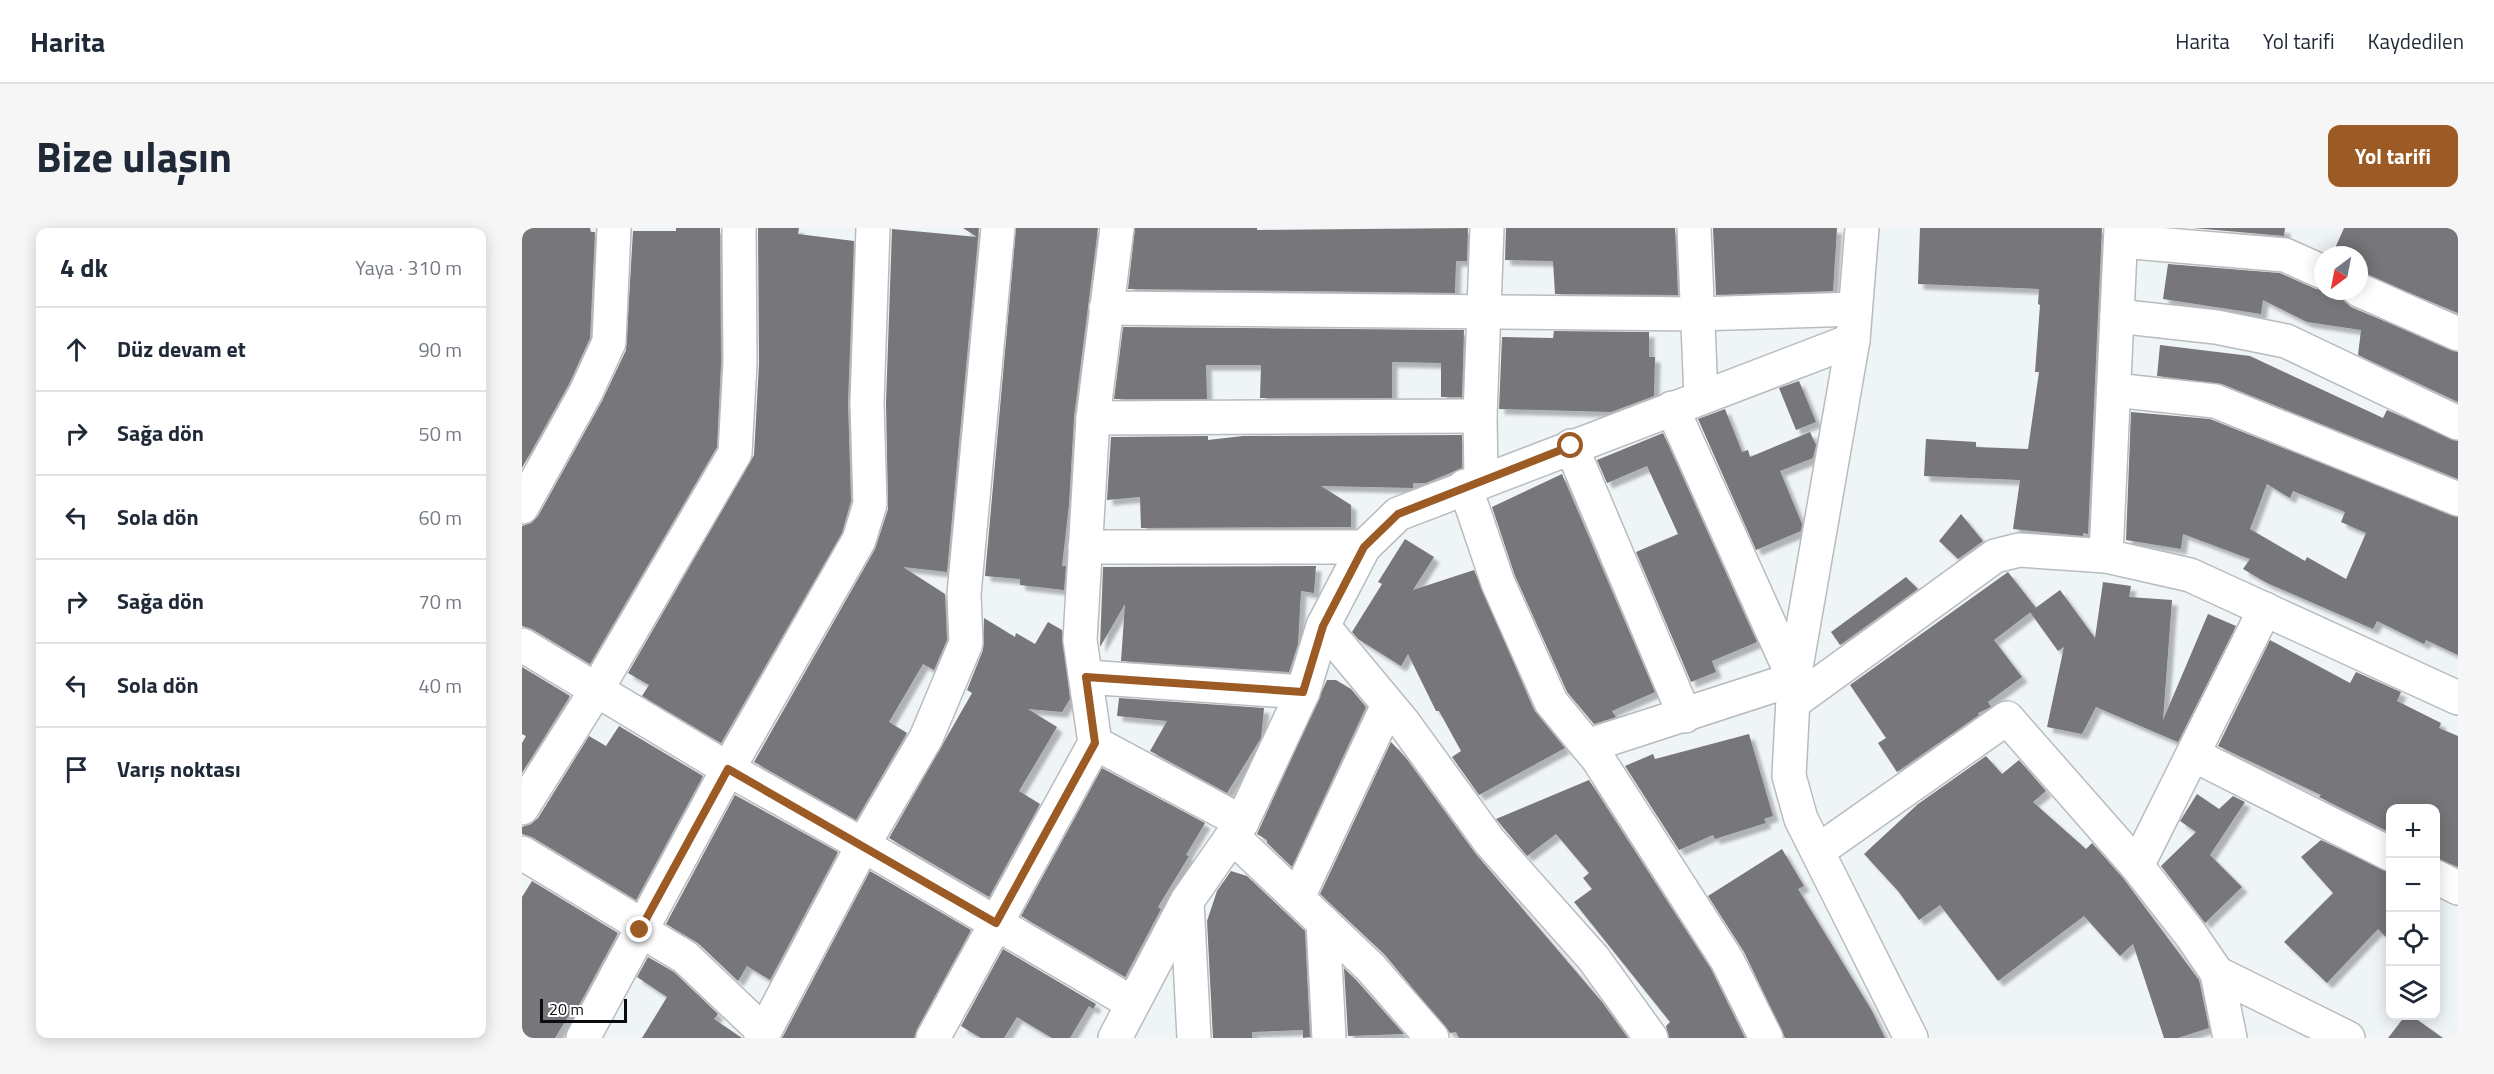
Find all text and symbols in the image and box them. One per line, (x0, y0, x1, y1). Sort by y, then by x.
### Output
text: Harita (30, 20, 105, 63)
text: Harita (2175, 25, 2230, 57)
text: Yol tarifi (2263, 25, 2335, 57)
text: Kaydedilen (2368, 25, 2464, 57)
text: Bize ulaşın (36, 124, 232, 188)
button: Yol tarifi (2328, 125, 2458, 187)
north arrow (2314, 246, 2368, 300)
text: 4 dk (60, 248, 108, 287)
text: Yaya · 310 m (355, 252, 462, 283)
text: Düz devam et (117, 332, 246, 366)
icon: ahead (60, 333, 93, 366)
text: 90 m (418, 334, 462, 365)
text: Sağa dön (117, 416, 204, 450)
icon: right (60, 417, 93, 450)
text: 50 m (418, 418, 462, 449)
route start (1557, 432, 1583, 458)
text: Sola dön (117, 500, 199, 534)
icon: left (60, 501, 93, 534)
text: 60 m (418, 502, 462, 533)
text: Sağa dön (117, 584, 204, 618)
icon: right (60, 585, 93, 618)
text: 70 m (418, 586, 462, 617)
text: Sola dön (117, 668, 199, 702)
icon: left (60, 669, 93, 702)
text: 40 m (418, 670, 462, 701)
text: Varış noktası (117, 752, 241, 786)
icon: arrive (60, 753, 93, 786)
map controls (2386, 804, 2440, 1020)
button: + (2386, 804, 2440, 858)
button: − (2386, 858, 2440, 912)
button: locate (2386, 912, 2440, 966)
route end (626, 916, 652, 942)
button: layers (2386, 966, 2440, 1020)
scale bar (540, 996, 627, 1024)
text: 20 m (549, 997, 584, 1021)

